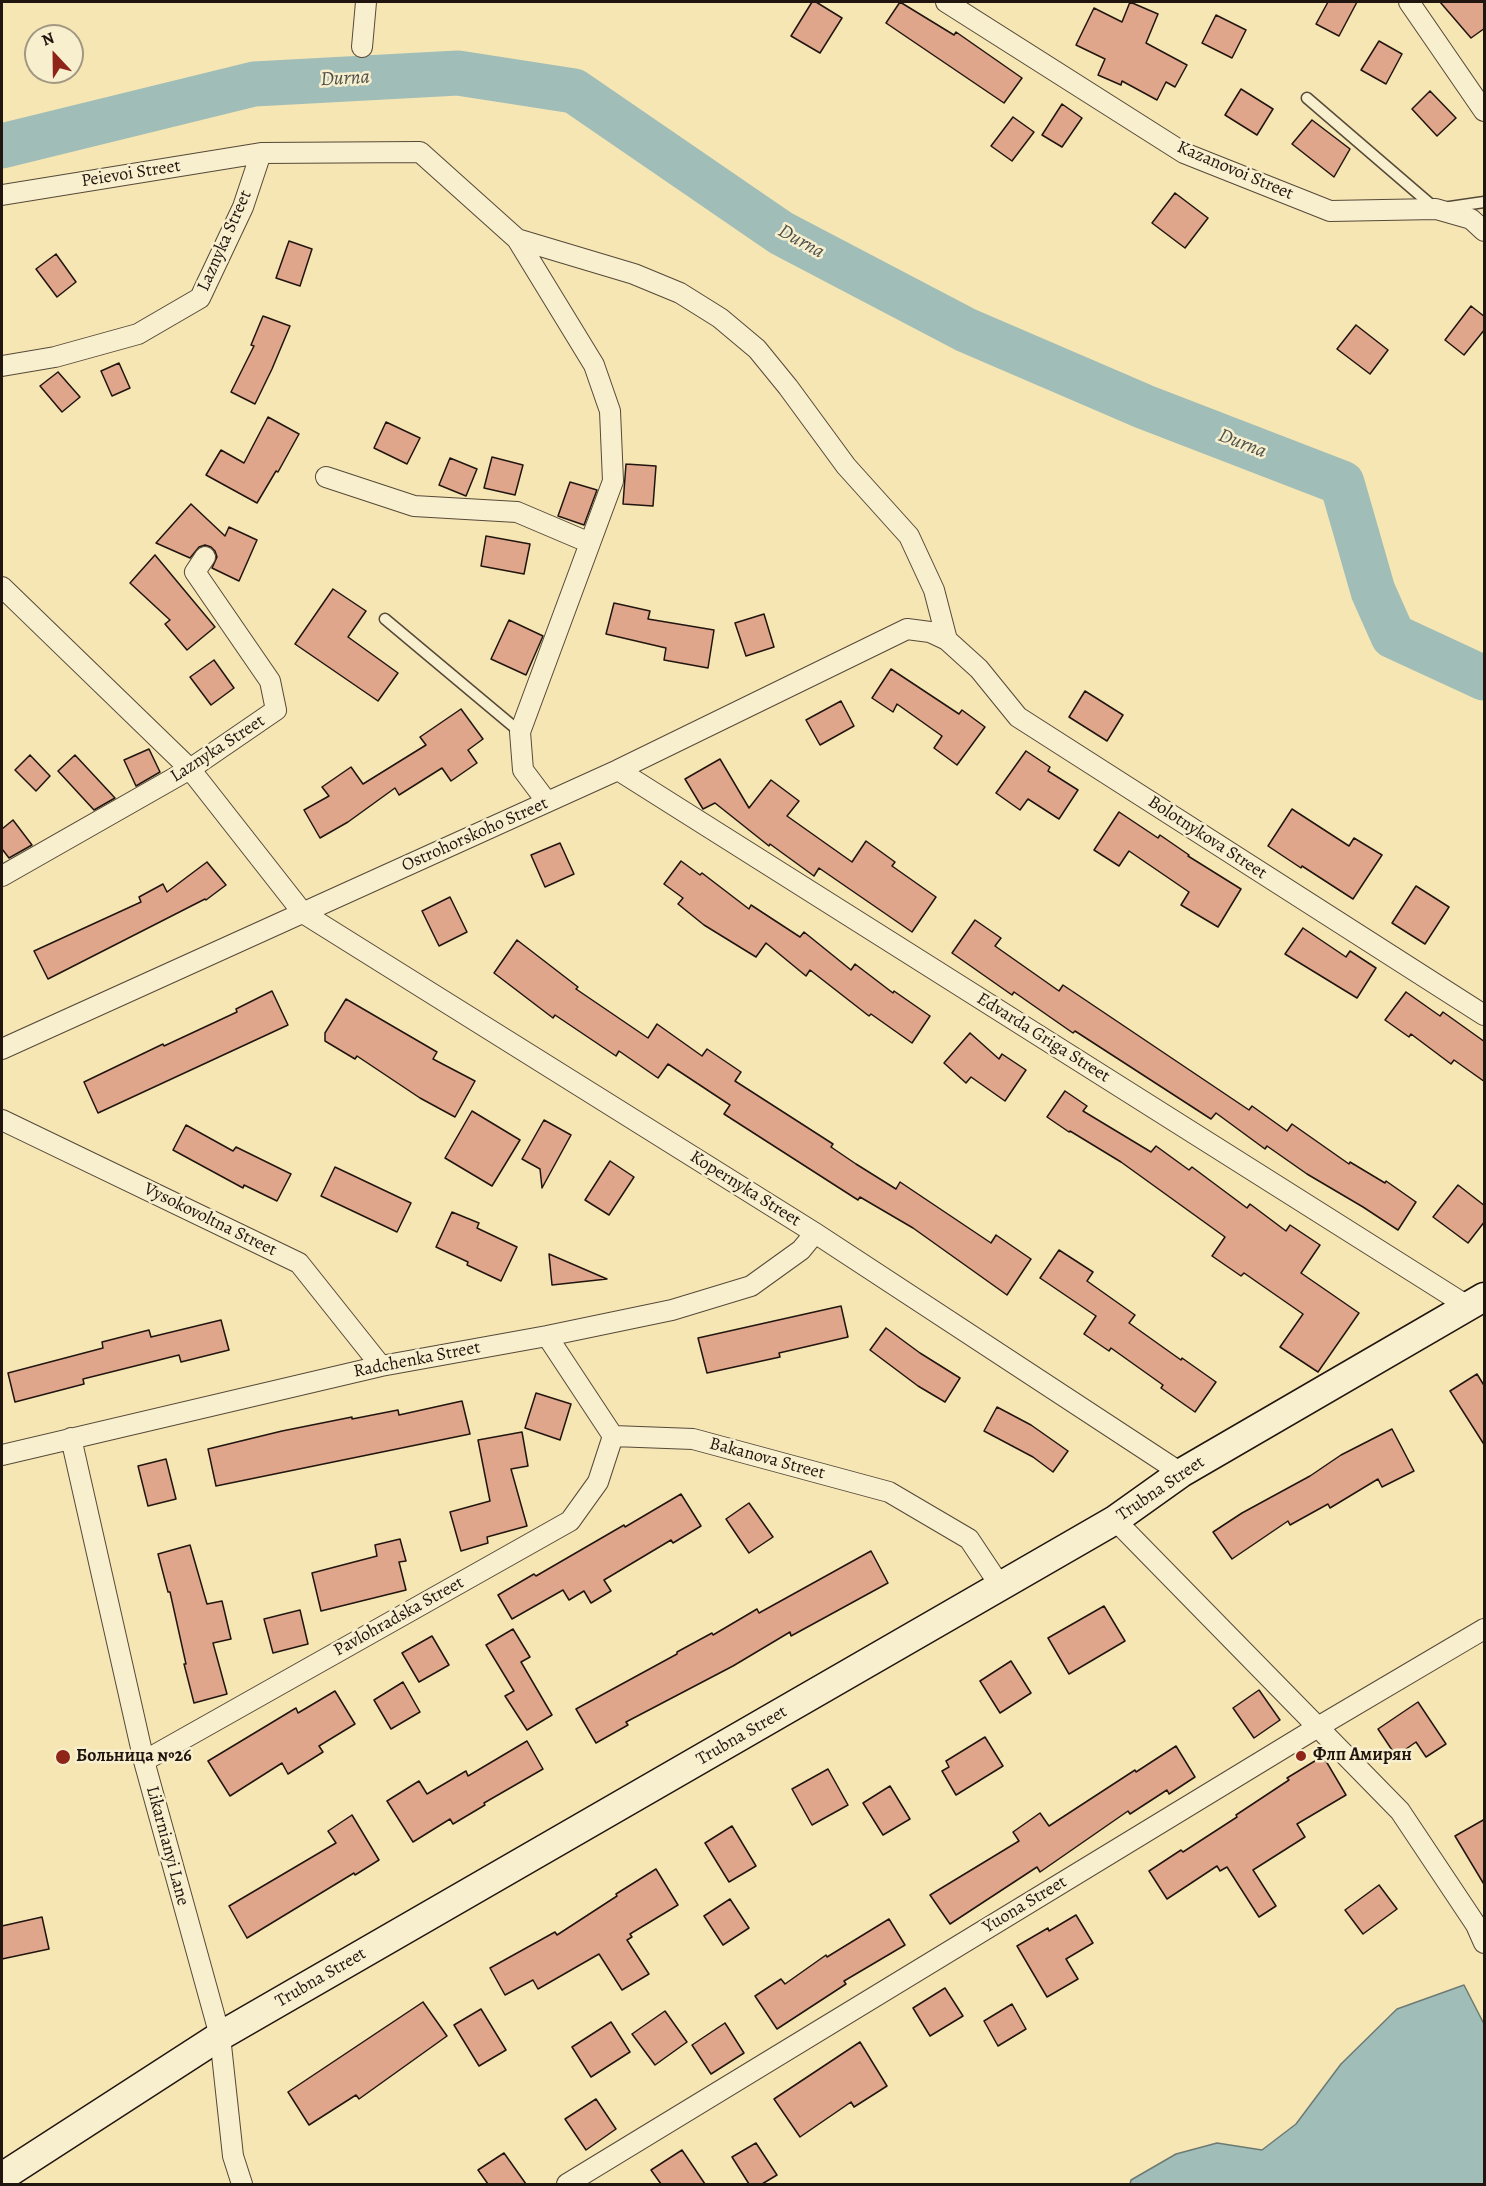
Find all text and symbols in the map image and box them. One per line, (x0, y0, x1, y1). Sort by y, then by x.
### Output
north arrow (24, 24, 84, 84)
text: N (38, 27, 58, 52)
water label: Durna (320, 66, 370, 92)
street label: Kazanovoi Street (1174, 137, 1296, 205)
street label: Peievoi Street (80, 156, 182, 192)
street label: Laznyka Street (193, 187, 257, 295)
water label: Durna (774, 220, 828, 264)
water label: Durna (1215, 424, 1269, 464)
street label: Laznyka Street (167, 710, 269, 788)
street label: Bolotnykova Street (1143, 791, 1271, 885)
street label: Ostrohorskoho Street (398, 793, 552, 877)
street label: Edvarda Griga Street (972, 988, 1114, 1088)
street label: Kopernyka Street (686, 1146, 804, 1232)
street label: Vysokovoltna Street (140, 1178, 280, 1262)
street label: Radchenka Street (352, 1337, 482, 1383)
street label: Bakanova Street (707, 1433, 827, 1485)
street label: Trubna Street (1113, 1452, 1209, 1526)
street label: Pavlohradska Street (330, 1572, 468, 1662)
street label: Trubna Street (693, 1701, 791, 1771)
place label: Флп Амирян (1313, 1745, 1412, 1767)
place label: Больница №26 (76, 1746, 192, 1768)
marker: Больница №26 (54, 1748, 72, 1766)
marker: Флп Амирян (1294, 1749, 1308, 1763)
street label: Likarnianyi Lane (141, 1784, 193, 1908)
street label: Yuona Street (979, 1872, 1071, 1938)
street label: Trubna Street (272, 1943, 370, 2013)

